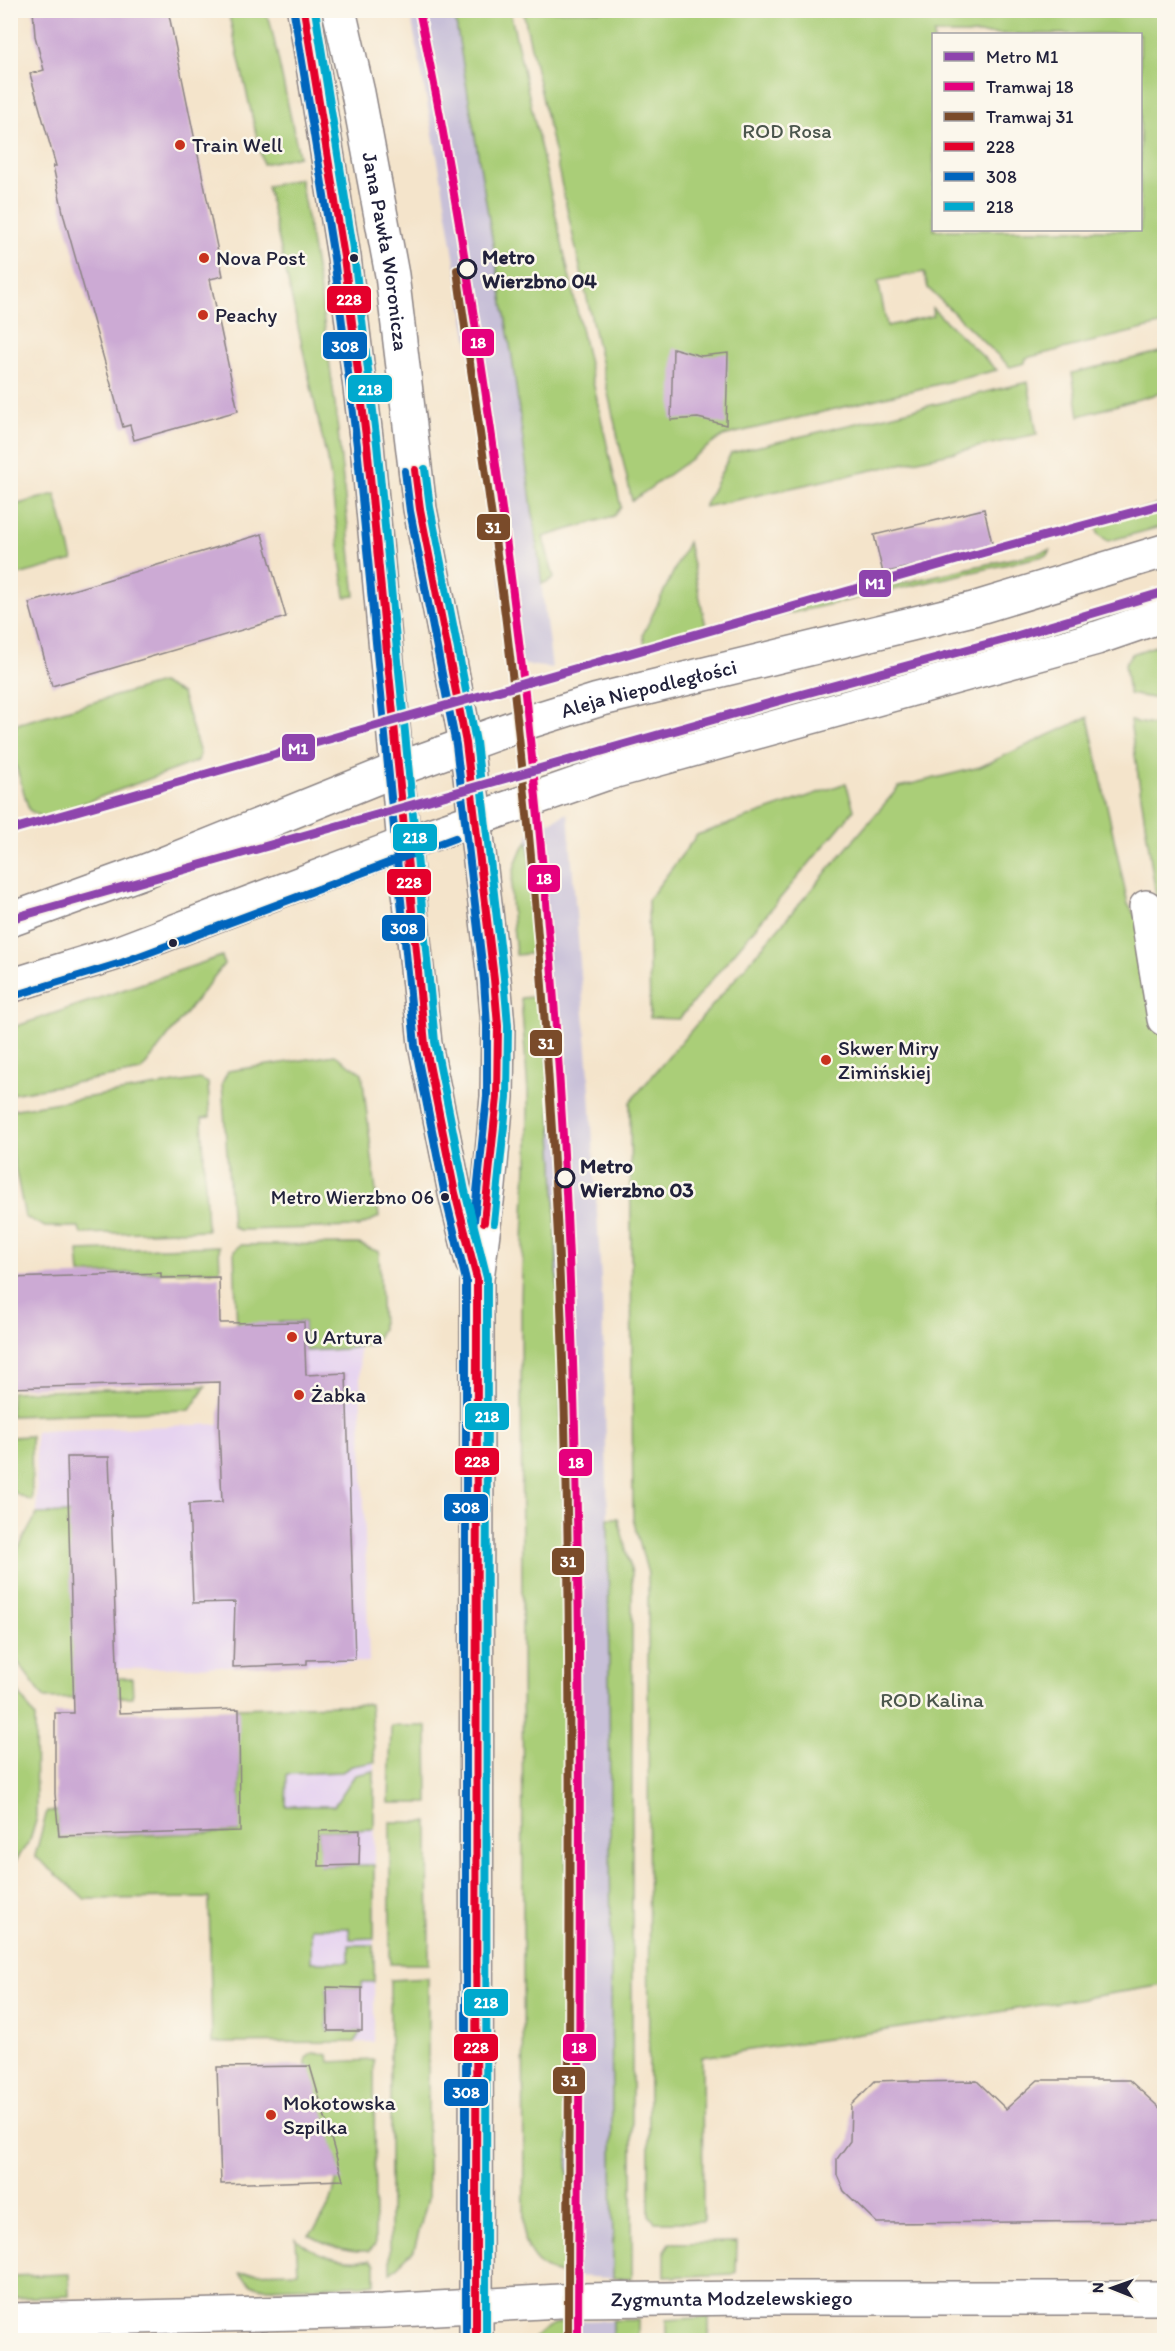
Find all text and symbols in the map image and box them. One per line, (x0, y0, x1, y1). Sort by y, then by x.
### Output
legend (932, 33, 1142, 231)
text: Metro M1 (986, 46, 1058, 68)
text: Tramwaj 18 (986, 76, 1074, 98)
text: Tramwaj 31 (986, 106, 1074, 128)
park label: ROD Rosa (742, 118, 832, 143)
place label: Train Well (192, 132, 283, 157)
text: 228 (986, 136, 1015, 158)
marker: Train Well (173, 138, 187, 152)
street label: Jana Pawła Woronicza (357, 150, 414, 352)
text: 308 (986, 166, 1017, 188)
text: 218 (986, 196, 1014, 218)
place label: Metro Wierzbno 04 (482, 244, 597, 293)
place label: Nova Post (216, 245, 306, 270)
marker: Nova Post (197, 251, 211, 265)
unlabelled marker (348, 252, 360, 264)
marker: Metro Wierzbno 04 (457, 259, 477, 279)
line badge: 228 (326, 285, 372, 314)
text: 228 (336, 290, 362, 309)
place label: Peachy (215, 302, 277, 327)
marker: Peachy (196, 308, 210, 322)
line badge: 18 (461, 328, 495, 357)
line badge: 308 (322, 331, 368, 360)
text: 18 (470, 333, 486, 352)
text: 308 (331, 337, 359, 356)
line badge: 218 (347, 374, 393, 403)
text: 218 (358, 380, 383, 399)
line badge: 31 (476, 513, 511, 541)
text: 31 (485, 518, 502, 537)
line badge: M1 (858, 569, 892, 598)
text: M1 (865, 574, 886, 593)
street label: Aleja Niepodległości (557, 654, 739, 723)
line badge: M1 (281, 733, 316, 762)
text: M1 (288, 739, 309, 758)
line badge: 218 (392, 823, 438, 852)
text: 218 (403, 828, 428, 847)
line badge: 18 (527, 864, 561, 893)
line badge: 228 (386, 868, 432, 896)
text: 18 (536, 869, 552, 888)
text: 228 (396, 873, 422, 892)
line badge: 308 (381, 914, 426, 942)
text: 308 (390, 919, 418, 938)
unlabelled marker (167, 937, 179, 949)
line badge: 31 (529, 1029, 563, 1057)
text: 31 (538, 1034, 555, 1053)
place label: Skwer Miry Zimińskiej (838, 1035, 939, 1084)
marker: Skwer Miry Zimińskiej (819, 1053, 833, 1067)
place label: Metro Wierzbno 03 (580, 1153, 694, 1202)
marker: Metro Wierzbno 03 (555, 1168, 575, 1188)
place label: Metro Wierzbno 06 (271, 1185, 434, 1209)
marker: Metro Wierzbno 06 (439, 1191, 451, 1203)
place label: U Artura (304, 1324, 383, 1349)
marker: U Artura (285, 1330, 299, 1344)
place label: Żabka (311, 1382, 366, 1407)
marker: Żabka (292, 1388, 306, 1402)
line badge: 218 (464, 1402, 510, 1431)
text: 218 (475, 1407, 500, 1426)
line badge: 228 (454, 1447, 500, 1476)
line badge: 18 (558, 1448, 593, 1477)
text: 228 (464, 1452, 490, 1471)
text: 18 (568, 1453, 584, 1472)
line badge: 308 (443, 1493, 489, 1522)
text: 308 (452, 1498, 480, 1517)
line badge: 31 (551, 1547, 585, 1576)
text: 31 (560, 1552, 577, 1571)
park label: ROD Kalina (880, 1687, 984, 1712)
line badge: 218 (463, 1988, 509, 2017)
text: 218 (474, 1993, 499, 2012)
line badge: 228 (453, 2033, 499, 2062)
line badge: 18 (562, 2033, 597, 2062)
text: 228 (463, 2038, 489, 2057)
text: 18 (571, 2038, 587, 2057)
line badge: 31 (552, 2066, 586, 2095)
text: 31 (561, 2071, 578, 2090)
line badge: 308 (443, 2078, 489, 2107)
text: 308 (452, 2083, 480, 2102)
place label: Mokotowska Szpilka (283, 2090, 396, 2139)
marker: Mokotowska Szpilka (264, 2108, 278, 2122)
north arrow (1082, 2258, 1142, 2318)
text: N (1088, 2282, 1107, 2293)
street label: Zygmunta Modzelewskiego (610, 2285, 853, 2312)

